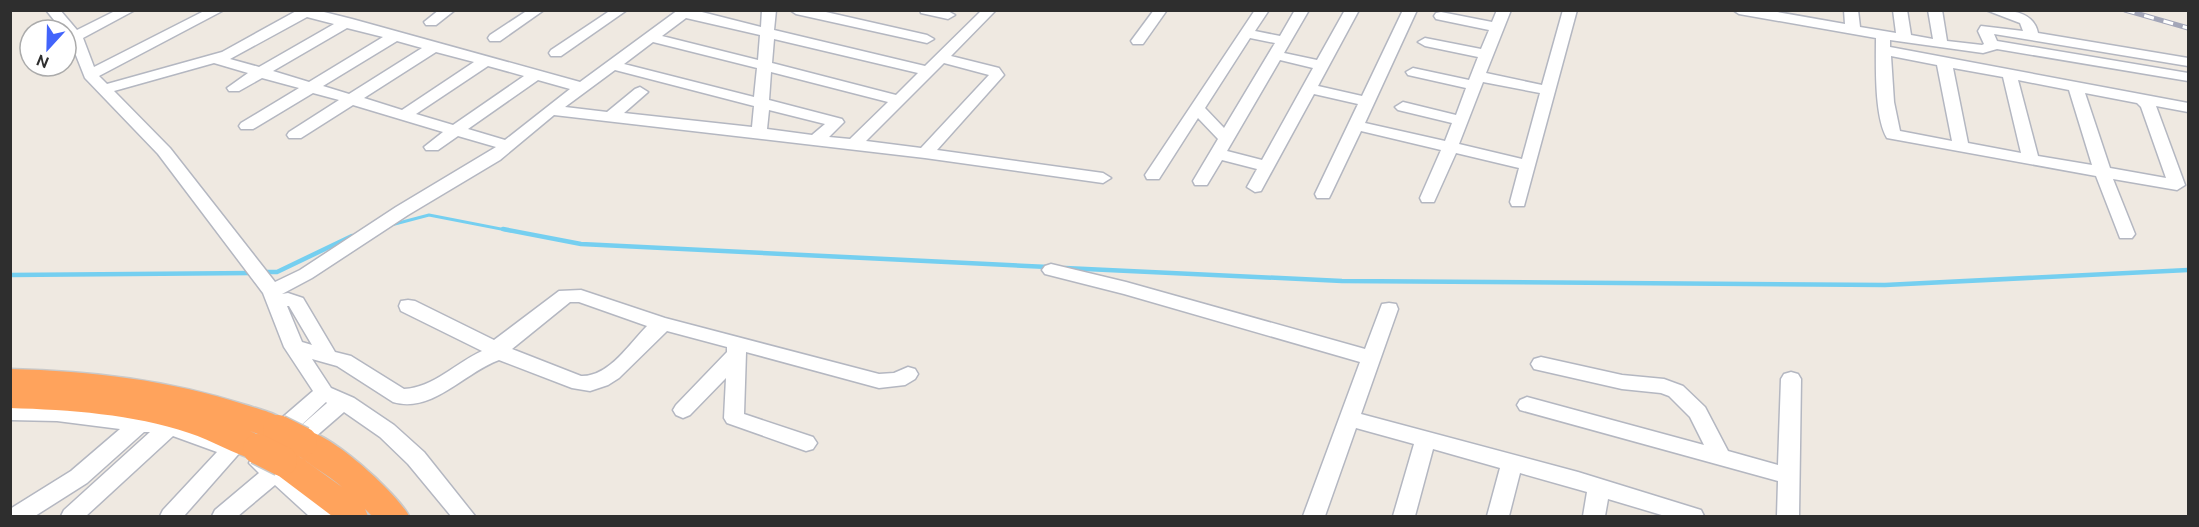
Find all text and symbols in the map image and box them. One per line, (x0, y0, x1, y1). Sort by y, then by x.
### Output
north arrow (18, 18, 78, 78)
text: N (33, 51, 51, 72)

